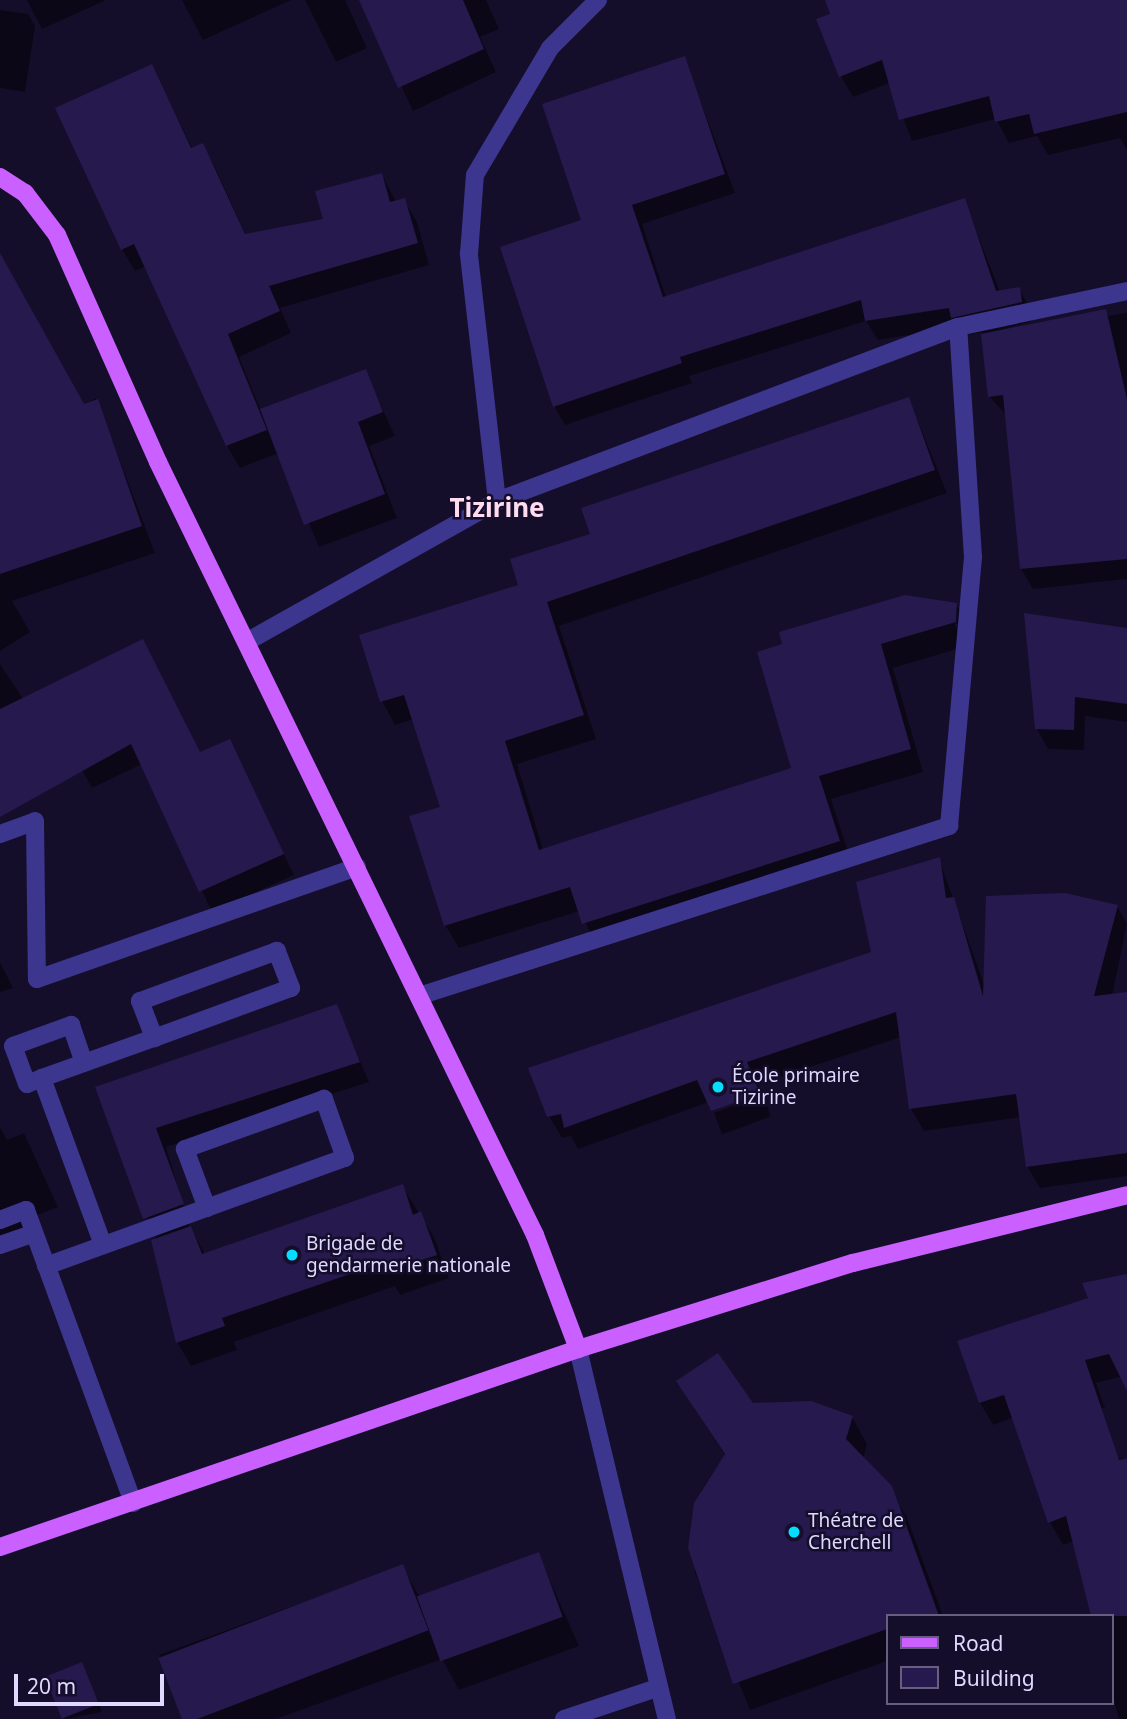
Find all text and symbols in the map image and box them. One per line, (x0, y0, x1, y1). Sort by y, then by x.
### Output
district label: Tizirine (449, 492, 545, 524)
place label: École primaire Tizirine (732, 1065, 860, 1109)
marker: École primaire Tizirine (710, 1079, 726, 1095)
place label: Brigade de gendarmerie nationale (306, 1233, 511, 1277)
marker: Brigade de gendarmerie nationale (284, 1247, 300, 1263)
place label: Théatre de Cherchell (808, 1510, 904, 1554)
marker: Théatre de Cherchell (786, 1524, 802, 1540)
legend (886, 1614, 1113, 1705)
text: Road (953, 1629, 1003, 1657)
scale bar (18, 1660, 168, 1704)
text: Building (953, 1664, 1035, 1692)
text: 20 m (27, 1672, 76, 1700)

